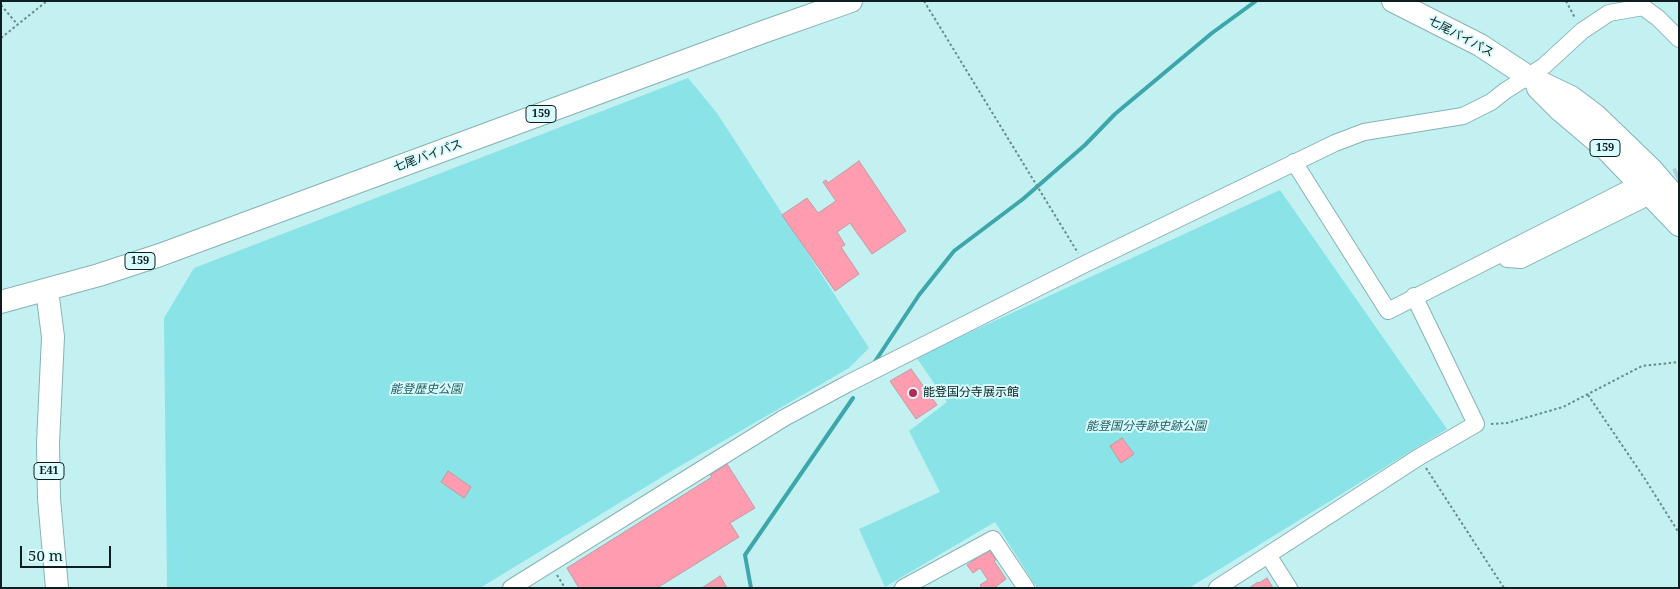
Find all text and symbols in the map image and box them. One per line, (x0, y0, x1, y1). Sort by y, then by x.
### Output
street label: 七尾バイパス (1426, 14, 1496, 60)
road number: 159 (526, 106, 556, 122)
street label: 七尾バイパス (392, 137, 464, 175)
road number: 159 (1590, 140, 1620, 156)
road number: 159 (125, 252, 155, 270)
park label: 能登歴史公園 (390, 383, 462, 397)
place label: 能登国分寺展示館 (923, 386, 1019, 400)
marker: 能登国分寺展示館 (907, 387, 919, 399)
park label: 能登国分寺跡史跡公園 (1086, 420, 1206, 434)
road number: E41 (34, 462, 64, 480)
scale bar (22, 536, 114, 568)
text: 50 m (28, 545, 63, 565)

